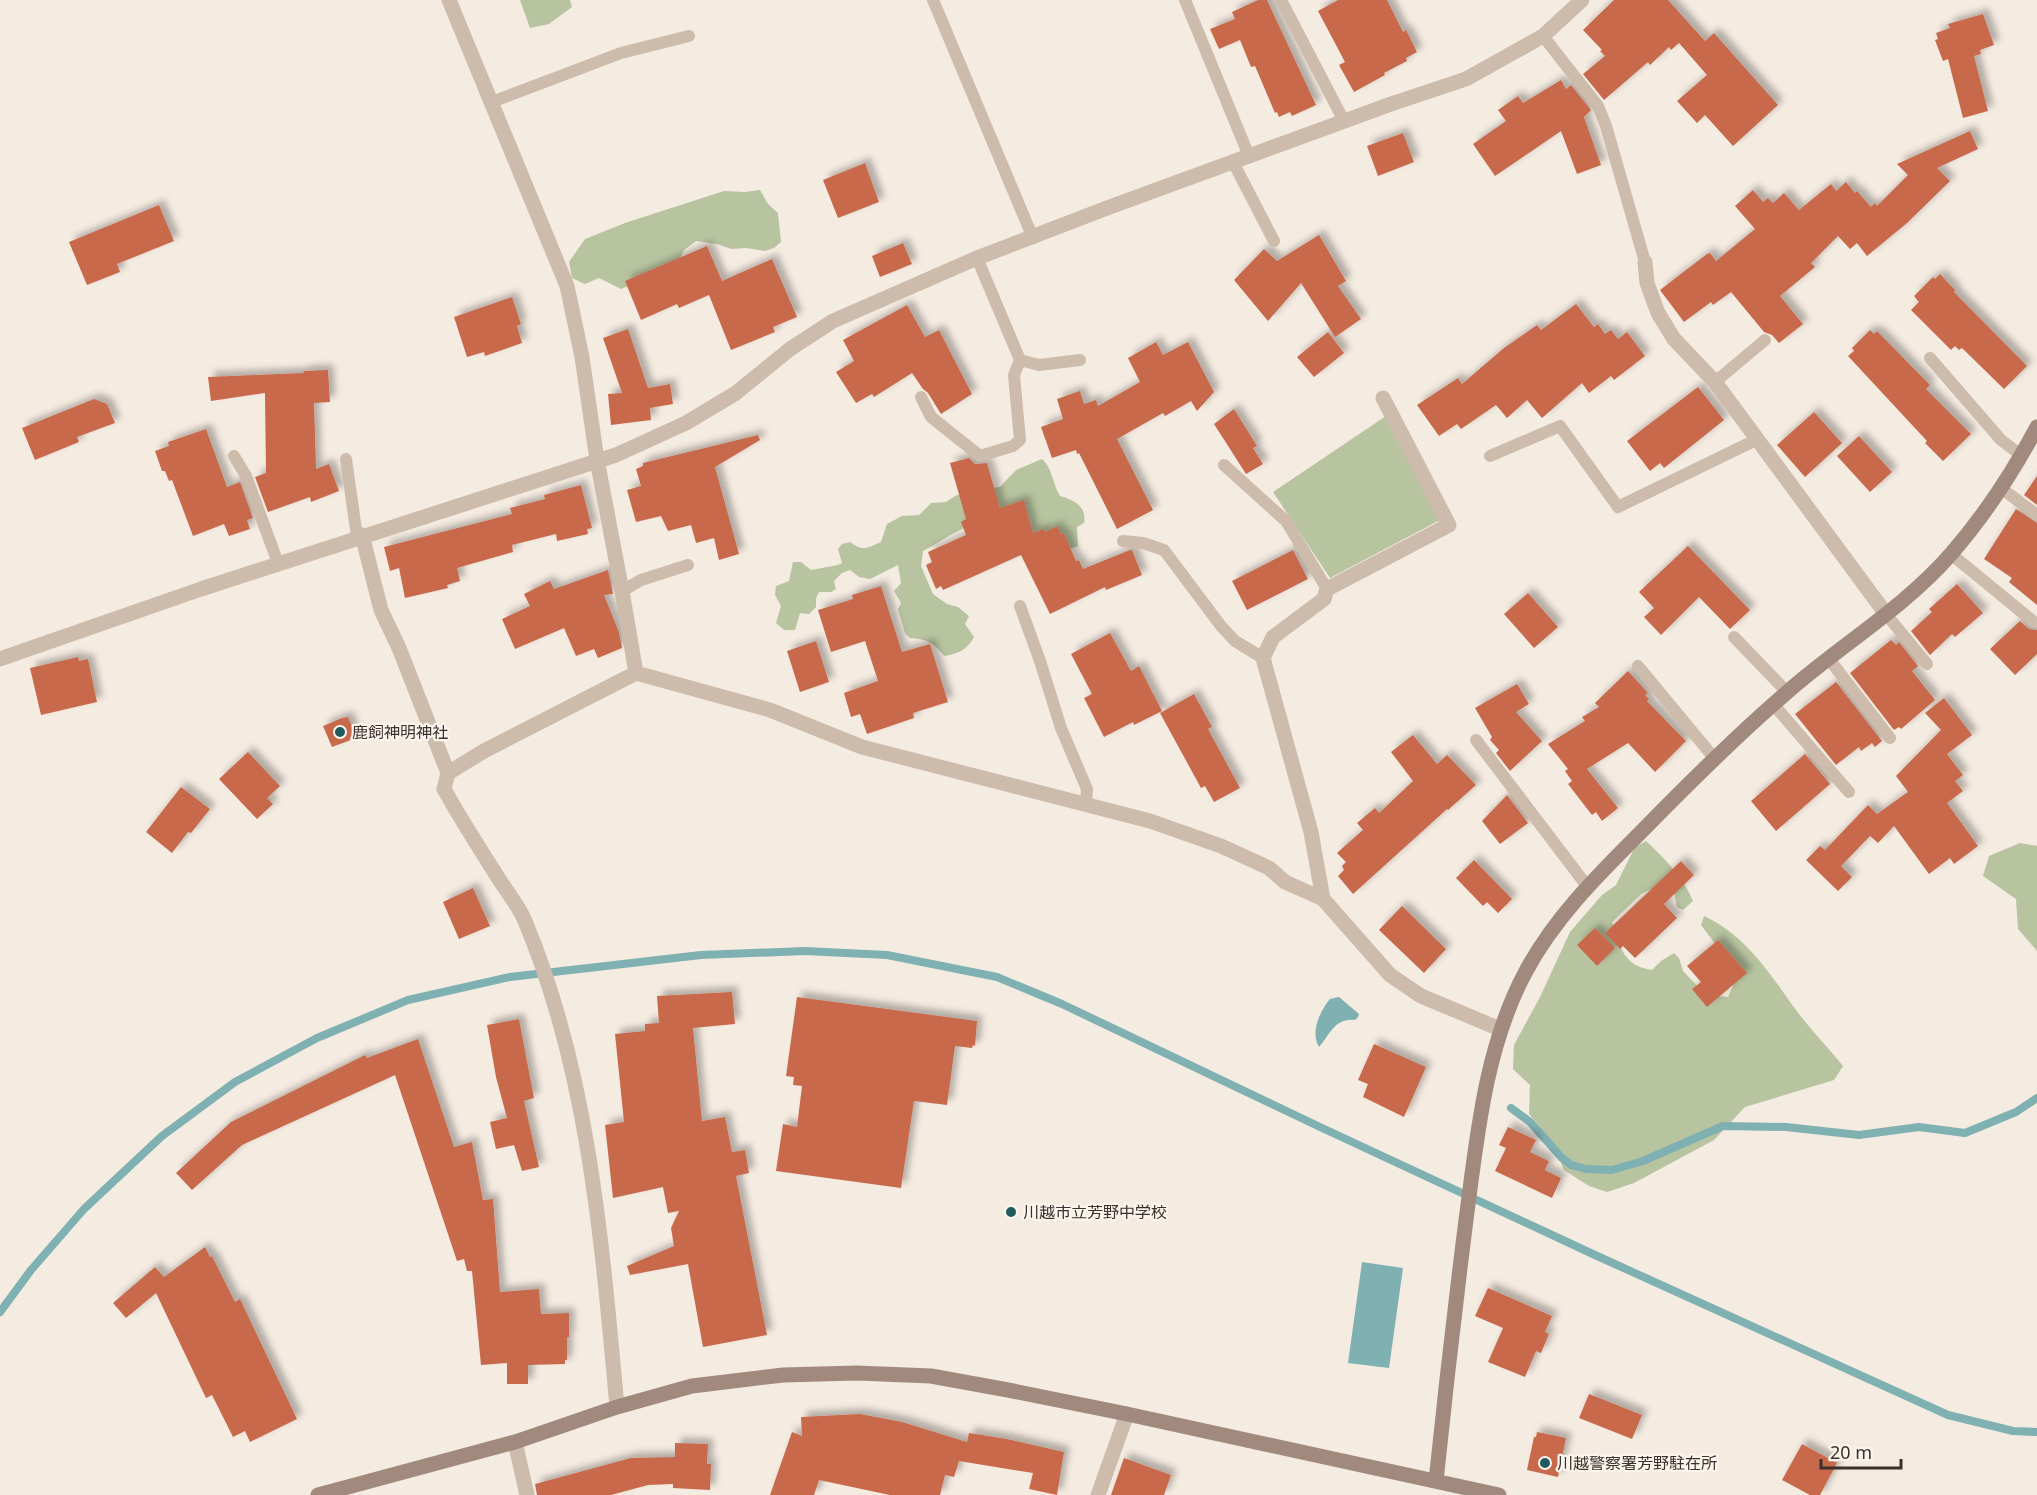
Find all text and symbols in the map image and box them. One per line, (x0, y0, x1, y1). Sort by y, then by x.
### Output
place label: 鹿飼神明神社 (352, 721, 448, 743)
marker: 鹿飼神明神社 (333, 725, 347, 739)
place label: 川越市立芳野中学校 (1023, 1201, 1167, 1223)
marker: 川越市立芳野中学校 (1004, 1205, 1018, 1219)
scale bar (1821, 1432, 1900, 1470)
text: 20 m (1830, 1440, 1872, 1464)
place label: 川越警察署芳野駐在所 (1557, 1452, 1717, 1474)
marker: 川越警察署芳野駐在所 (1538, 1456, 1552, 1470)

